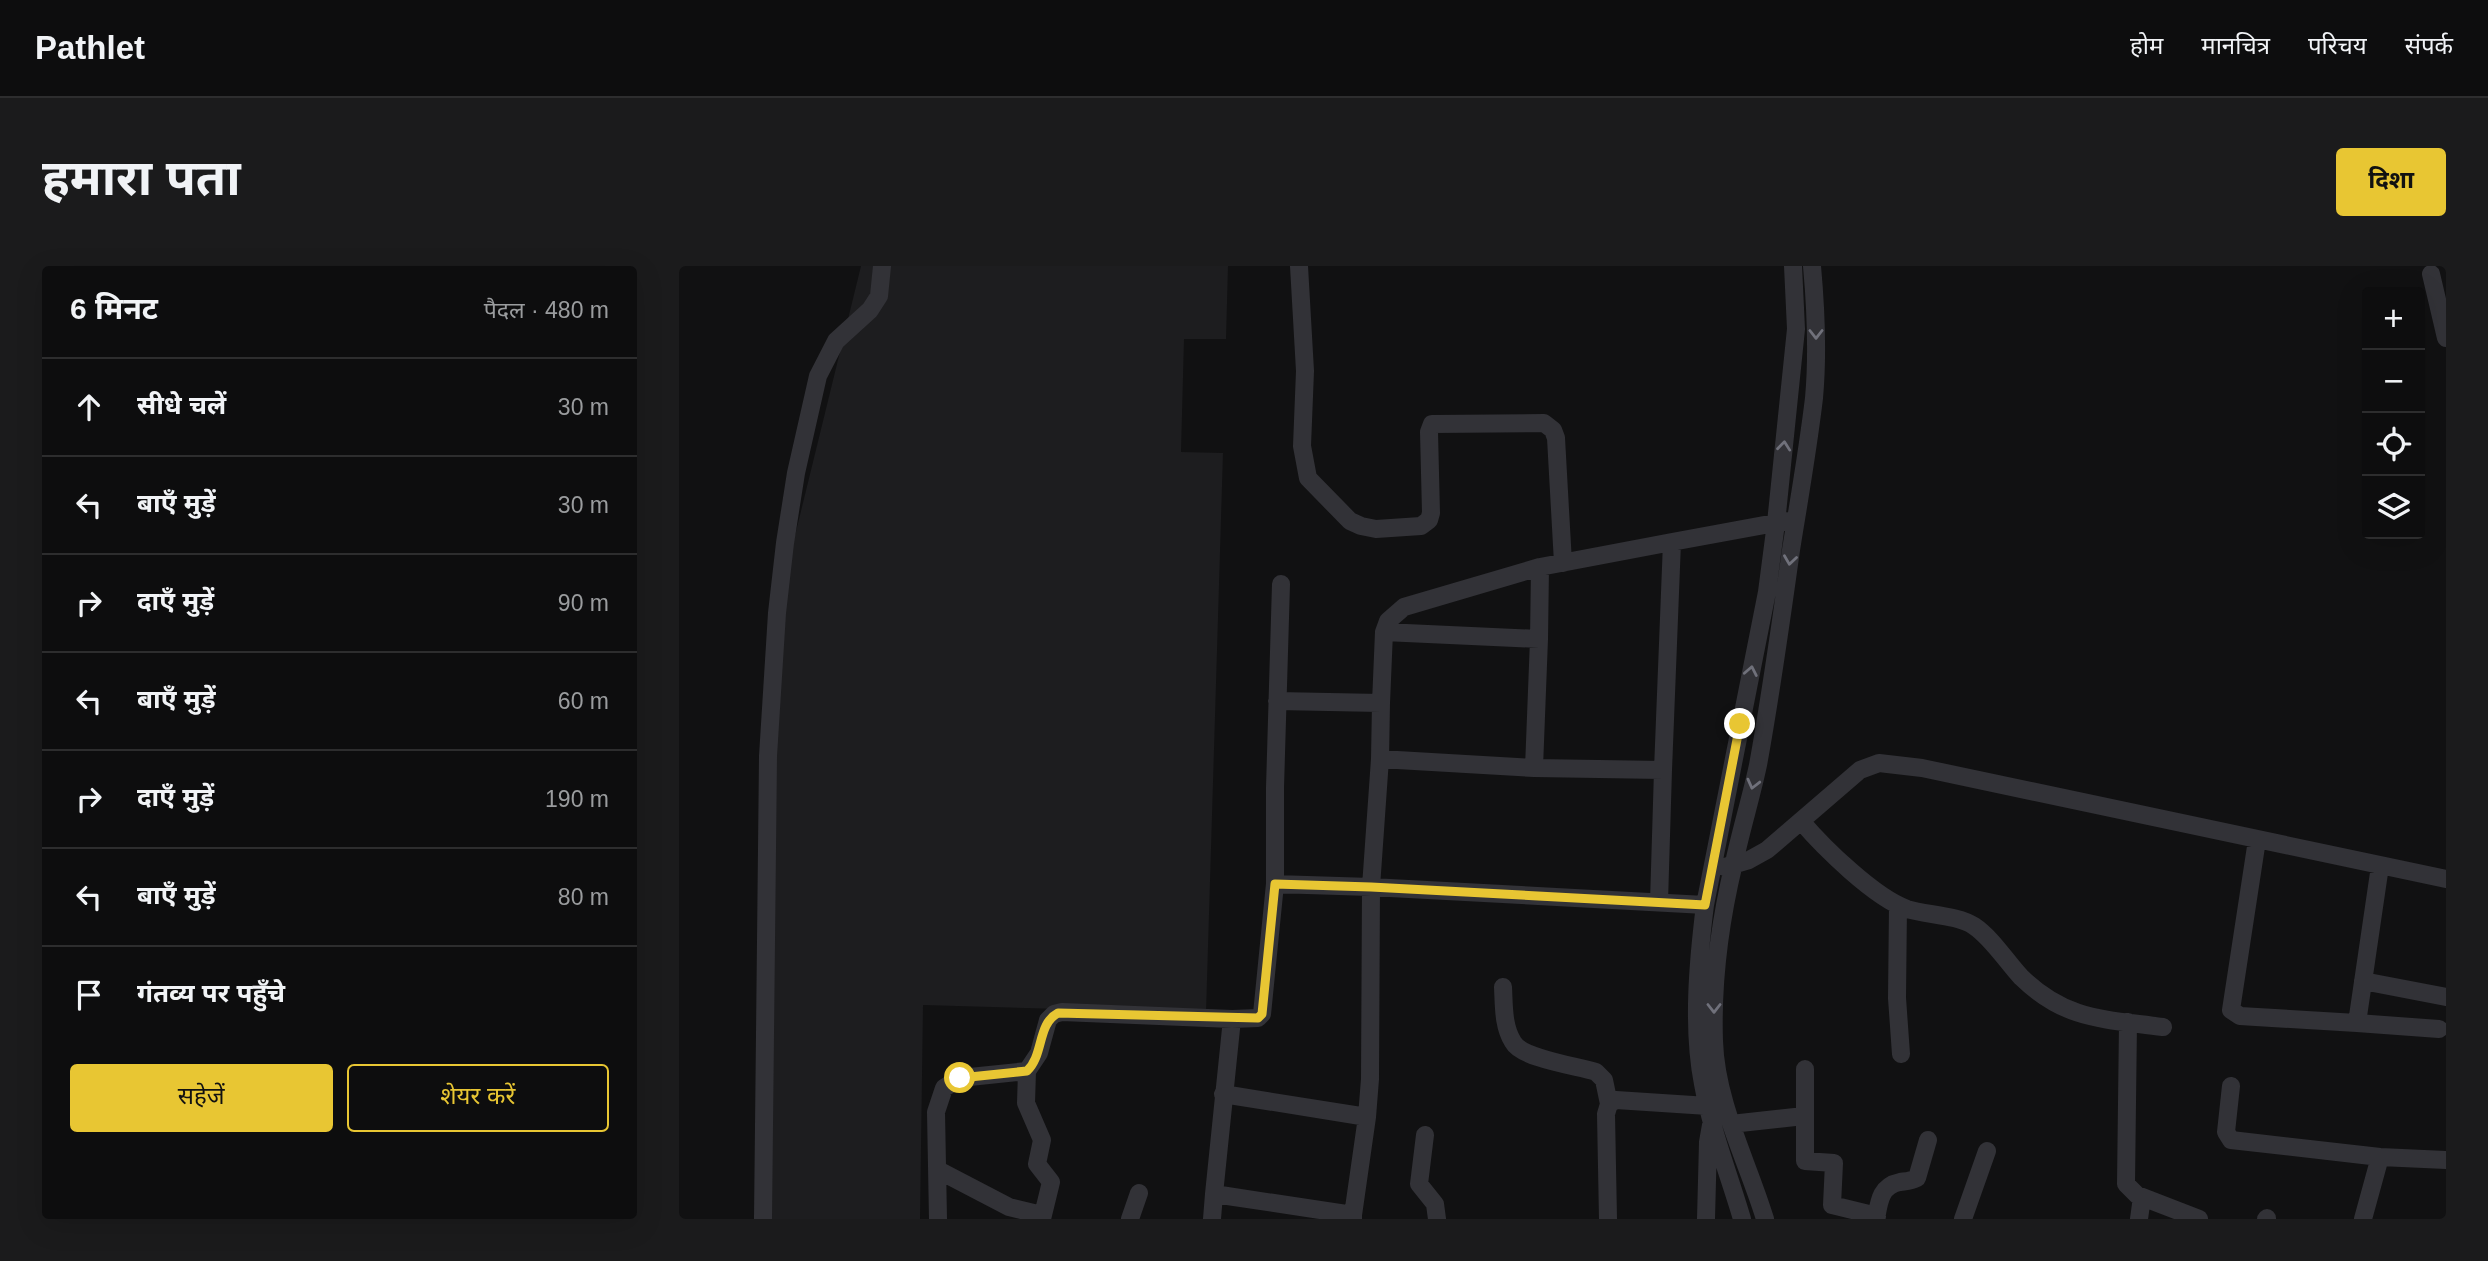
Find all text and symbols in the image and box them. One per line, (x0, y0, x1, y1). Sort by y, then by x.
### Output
text: Pathlet (35, 29, 145, 66)
text: होम (2130, 32, 2163, 59)
text: मानचित्र (2201, 32, 2270, 59)
text: परिचय (2308, 32, 2367, 59)
text: संपर्क (2405, 32, 2453, 59)
button: दिशा (2336, 148, 2446, 216)
text: हमारा पता (42, 151, 241, 205)
map controls (2362, 287, 2425, 539)
button: + (2362, 287, 2425, 350)
text: 6 मिनट (70, 292, 158, 325)
text: पैदल · 480 m (484, 297, 609, 323)
one-way arrow (1808, 329, 1824, 340)
button: − (2362, 350, 2425, 413)
icon: ahead (70, 388, 108, 426)
text: सीधे चलें (137, 390, 226, 420)
text: 30 m (558, 394, 609, 420)
button: locate (2362, 413, 2425, 476)
one-way arrow (1776, 441, 1791, 452)
button: layers (2362, 476, 2425, 539)
icon: left (70, 486, 108, 524)
text: बाएँ मुड़ें (137, 488, 216, 518)
text: 30 m (558, 492, 609, 518)
one-way arrow (1783, 554, 1798, 566)
icon: right (70, 584, 108, 622)
text: दाएँ मुड़ें (137, 586, 214, 616)
text: 90 m (558, 590, 609, 616)
one-way arrow (1742, 665, 1757, 677)
icon: left (70, 682, 108, 720)
text: बाएँ मुड़ें (137, 684, 216, 714)
text: 60 m (558, 688, 609, 714)
route end (1724, 708, 1755, 739)
one-way arrow (1747, 778, 1761, 790)
icon: right (70, 780, 108, 818)
text: दाएँ मुड़ें (137, 782, 214, 812)
text: 190 m (545, 786, 609, 812)
icon: left (70, 878, 108, 916)
text: बाएँ मुड़ें (137, 880, 216, 910)
text: 80 m (558, 884, 609, 910)
icon: arrive (70, 976, 108, 1014)
text: गंतव्य पर पहुँचे (137, 978, 285, 1008)
one-way arrow (1706, 1003, 1722, 1013)
route start (944, 1062, 975, 1093)
button: सहेजें (70, 1064, 333, 1132)
button: शेयर करें (347, 1064, 609, 1132)

